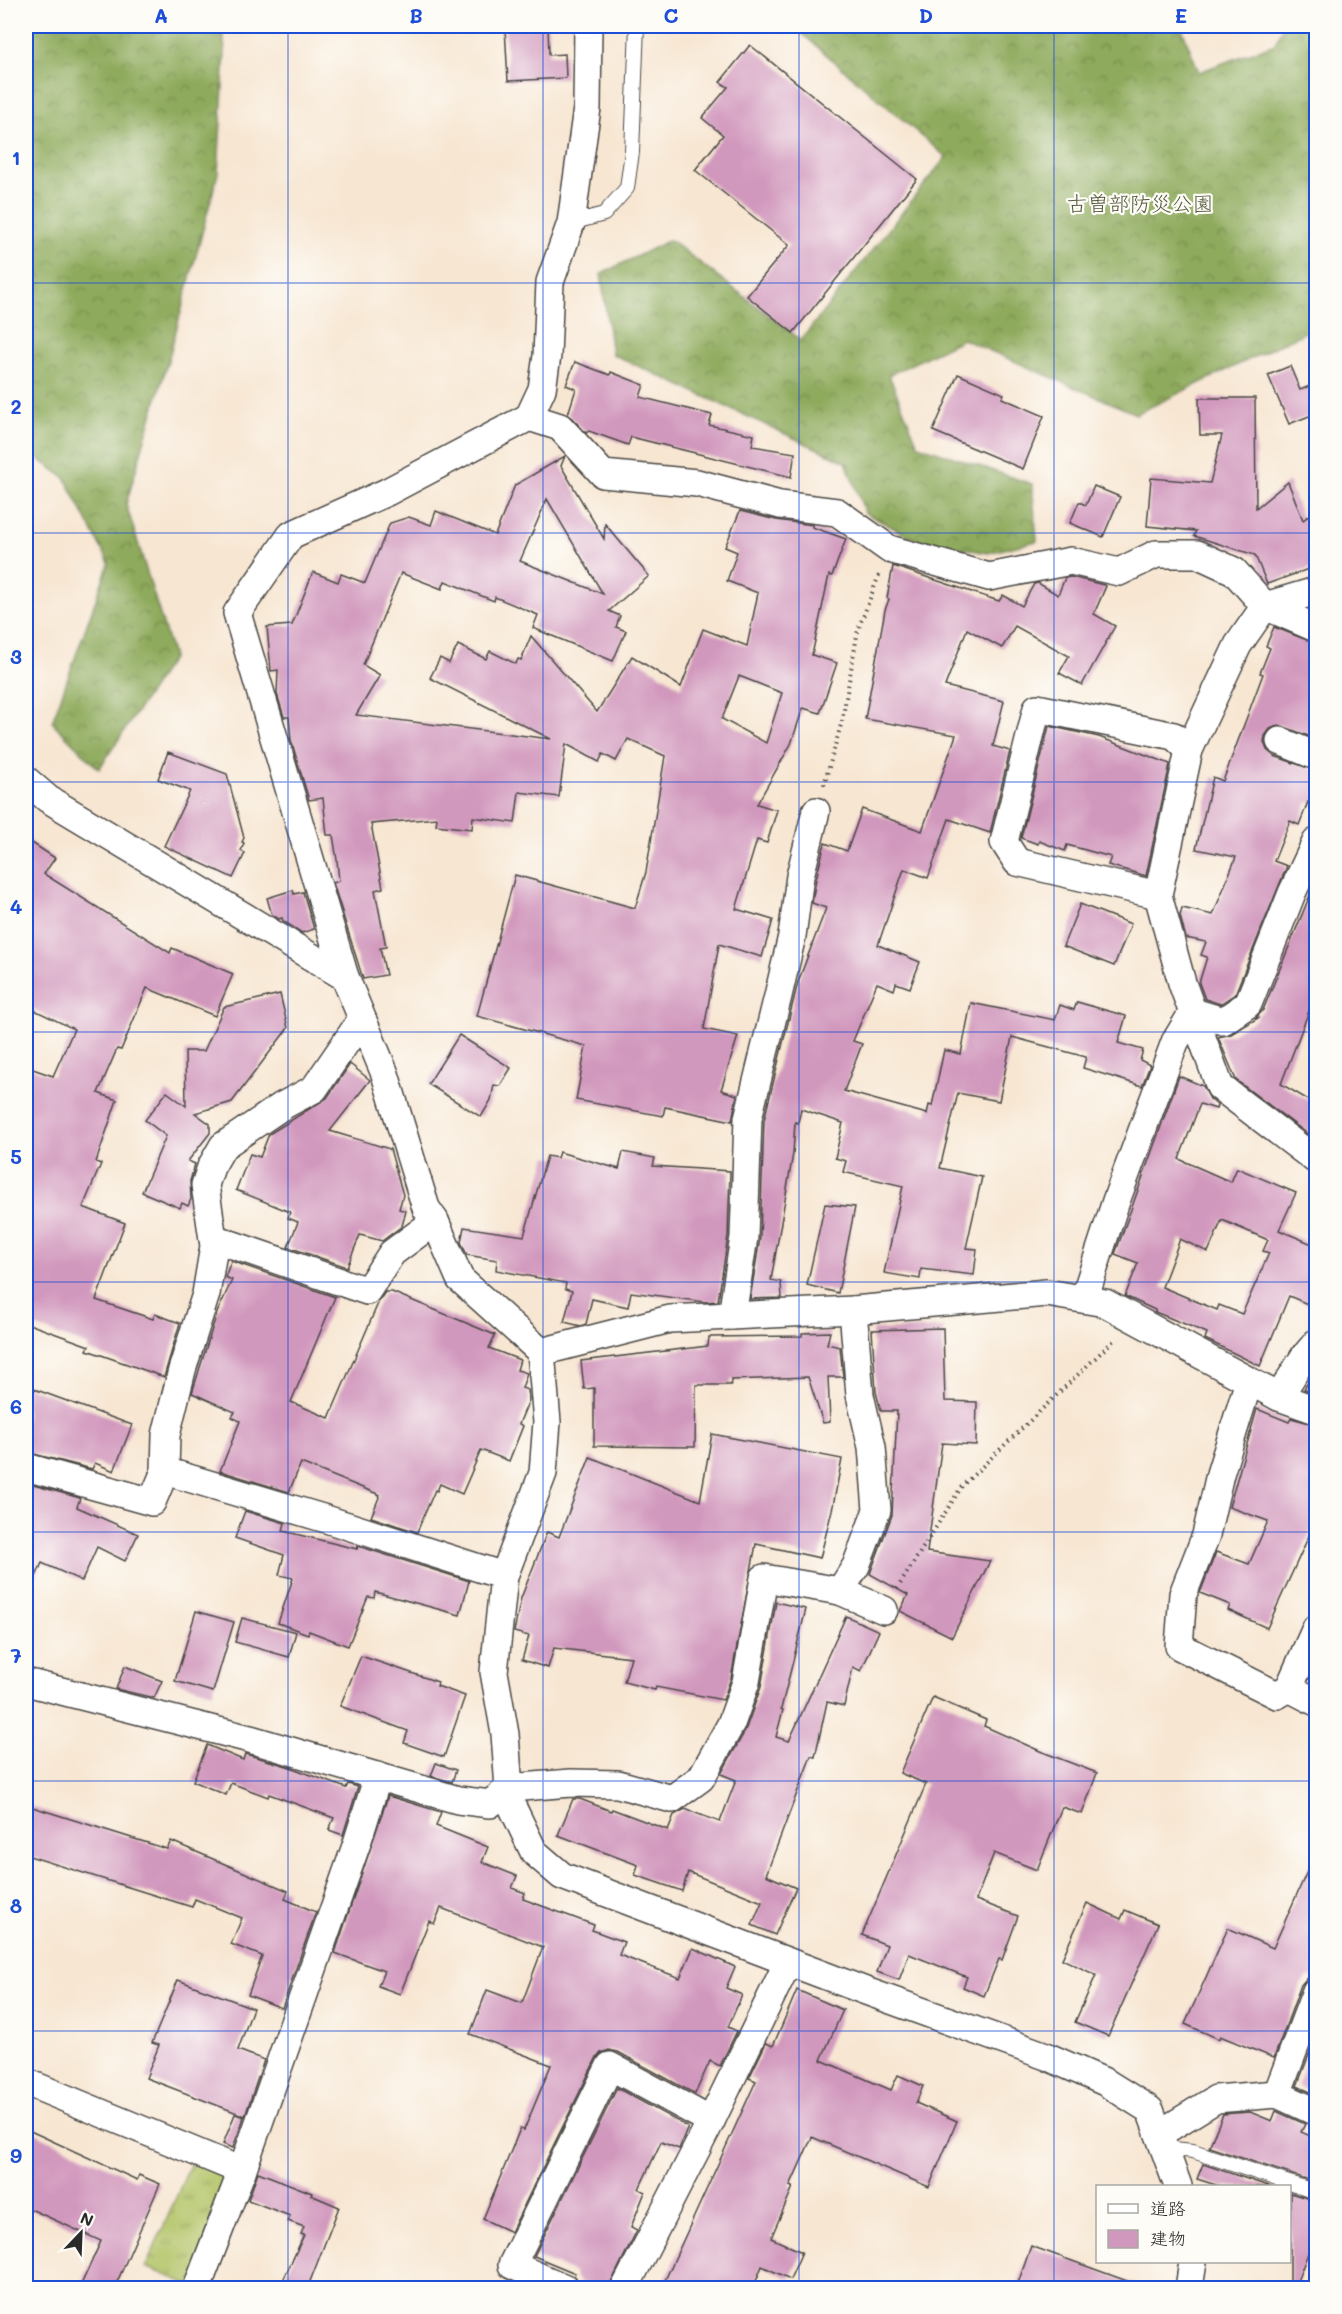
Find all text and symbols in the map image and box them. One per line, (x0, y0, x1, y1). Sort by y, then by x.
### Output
text: A (154, 2, 168, 28)
text: B (409, 2, 423, 28)
text: C (664, 2, 679, 28)
text: D (919, 2, 933, 28)
text: E (1175, 2, 1187, 28)
text: 1 (12, 144, 20, 170)
park label: 古曽部防災公園 (1067, 189, 1214, 216)
text: 2 (10, 393, 22, 419)
text: 3 (10, 643, 22, 669)
text: 4 (10, 893, 23, 919)
text: 5 (10, 1143, 22, 1169)
text: 6 (10, 1393, 22, 1419)
text: 7 (10, 1642, 22, 1668)
text: 8 (10, 1892, 22, 1918)
text: 9 (10, 2142, 22, 2168)
legend (1096, 2185, 1291, 2263)
text: 道路 (1150, 2196, 1186, 2220)
north arrow (51, 2203, 111, 2263)
text: N (77, 2207, 97, 2231)
text: 建物 (1150, 2226, 1186, 2250)

